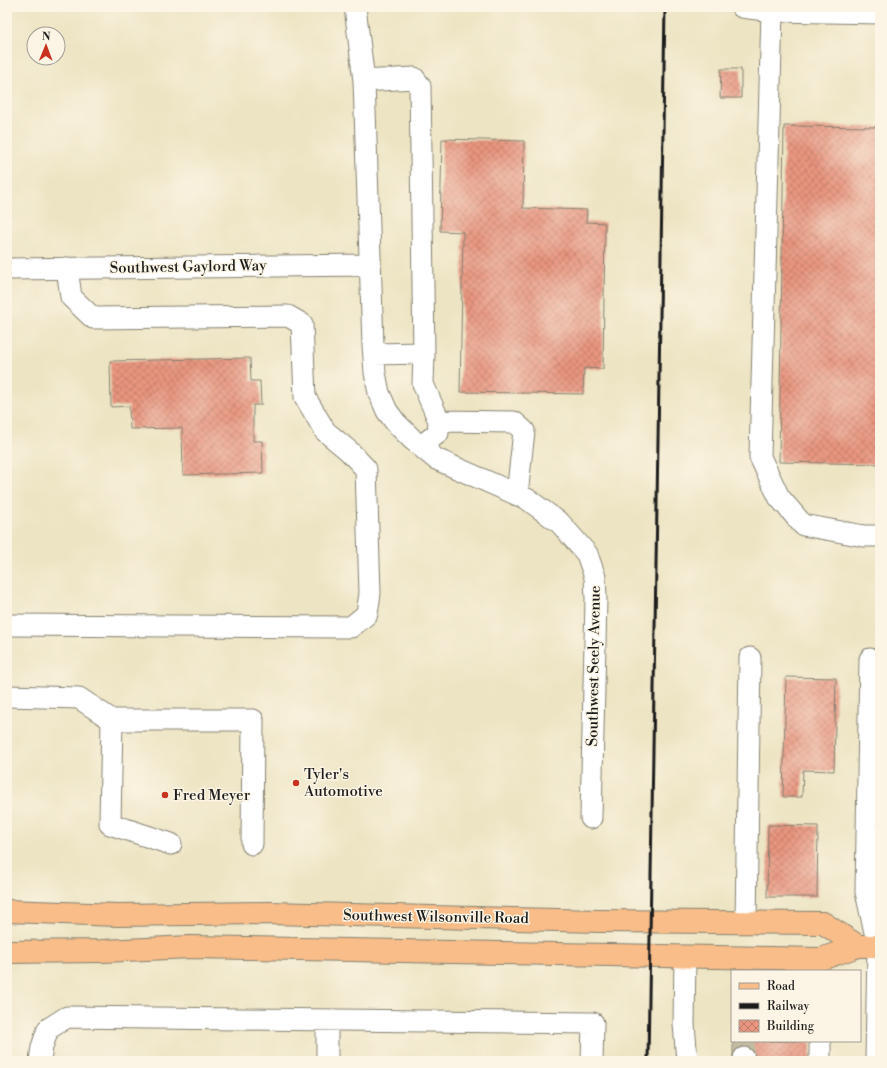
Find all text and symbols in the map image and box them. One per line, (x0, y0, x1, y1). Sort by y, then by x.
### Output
north arrow (26, 26, 66, 66)
text: N (42, 30, 51, 44)
street label: Southwest Gaylord Way (109, 256, 267, 278)
street label: Southwest Seely Avenue (583, 585, 605, 747)
place label: Tyler's Automotive (303, 765, 383, 801)
marker: Tyler's Automotive (291, 778, 301, 788)
place label: Fred Meyer (173, 786, 251, 805)
marker: Fred Meyer (160, 790, 170, 800)
street label: Southwest Wilsonville Road (343, 906, 530, 928)
legend (731, 970, 861, 1042)
text: Road (767, 979, 795, 994)
text: Railway (767, 999, 809, 1014)
text: Building (766, 1019, 815, 1034)

